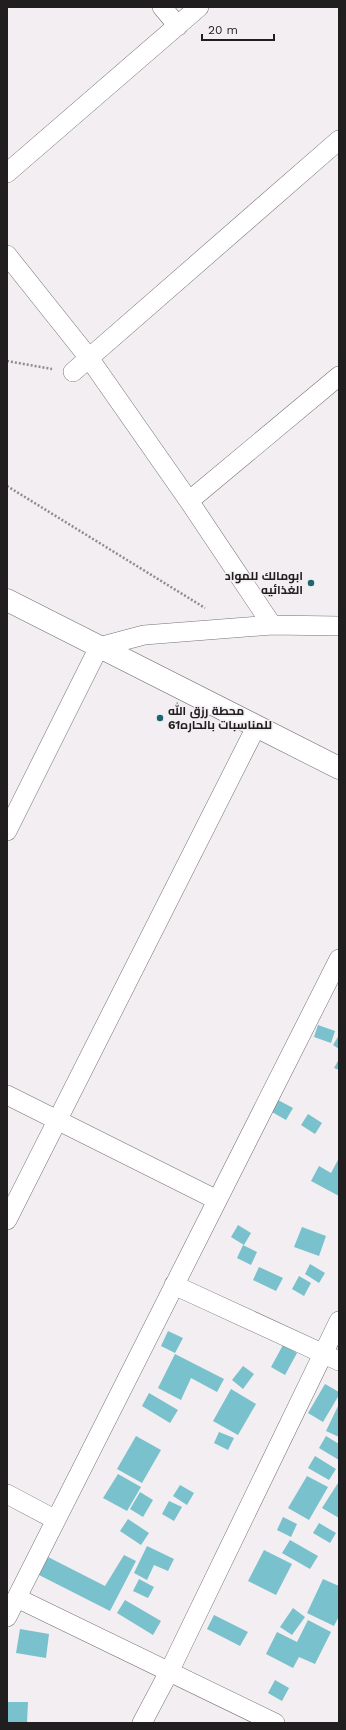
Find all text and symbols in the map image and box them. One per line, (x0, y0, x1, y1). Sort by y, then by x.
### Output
scale bar (202, 16, 274, 42)
text: 20 m (208, 23, 238, 37)
place label: ابومالك للمواد الغذائيه (225, 569, 303, 597)
marker: ابومالك للمواد الغذائيه (306, 578, 316, 588)
place label: محطة رزق الله للمناسبات بالحاره61 (168, 702, 272, 733)
marker: محطة رزق الله للمناسبات بالحاره61 (155, 713, 165, 723)

